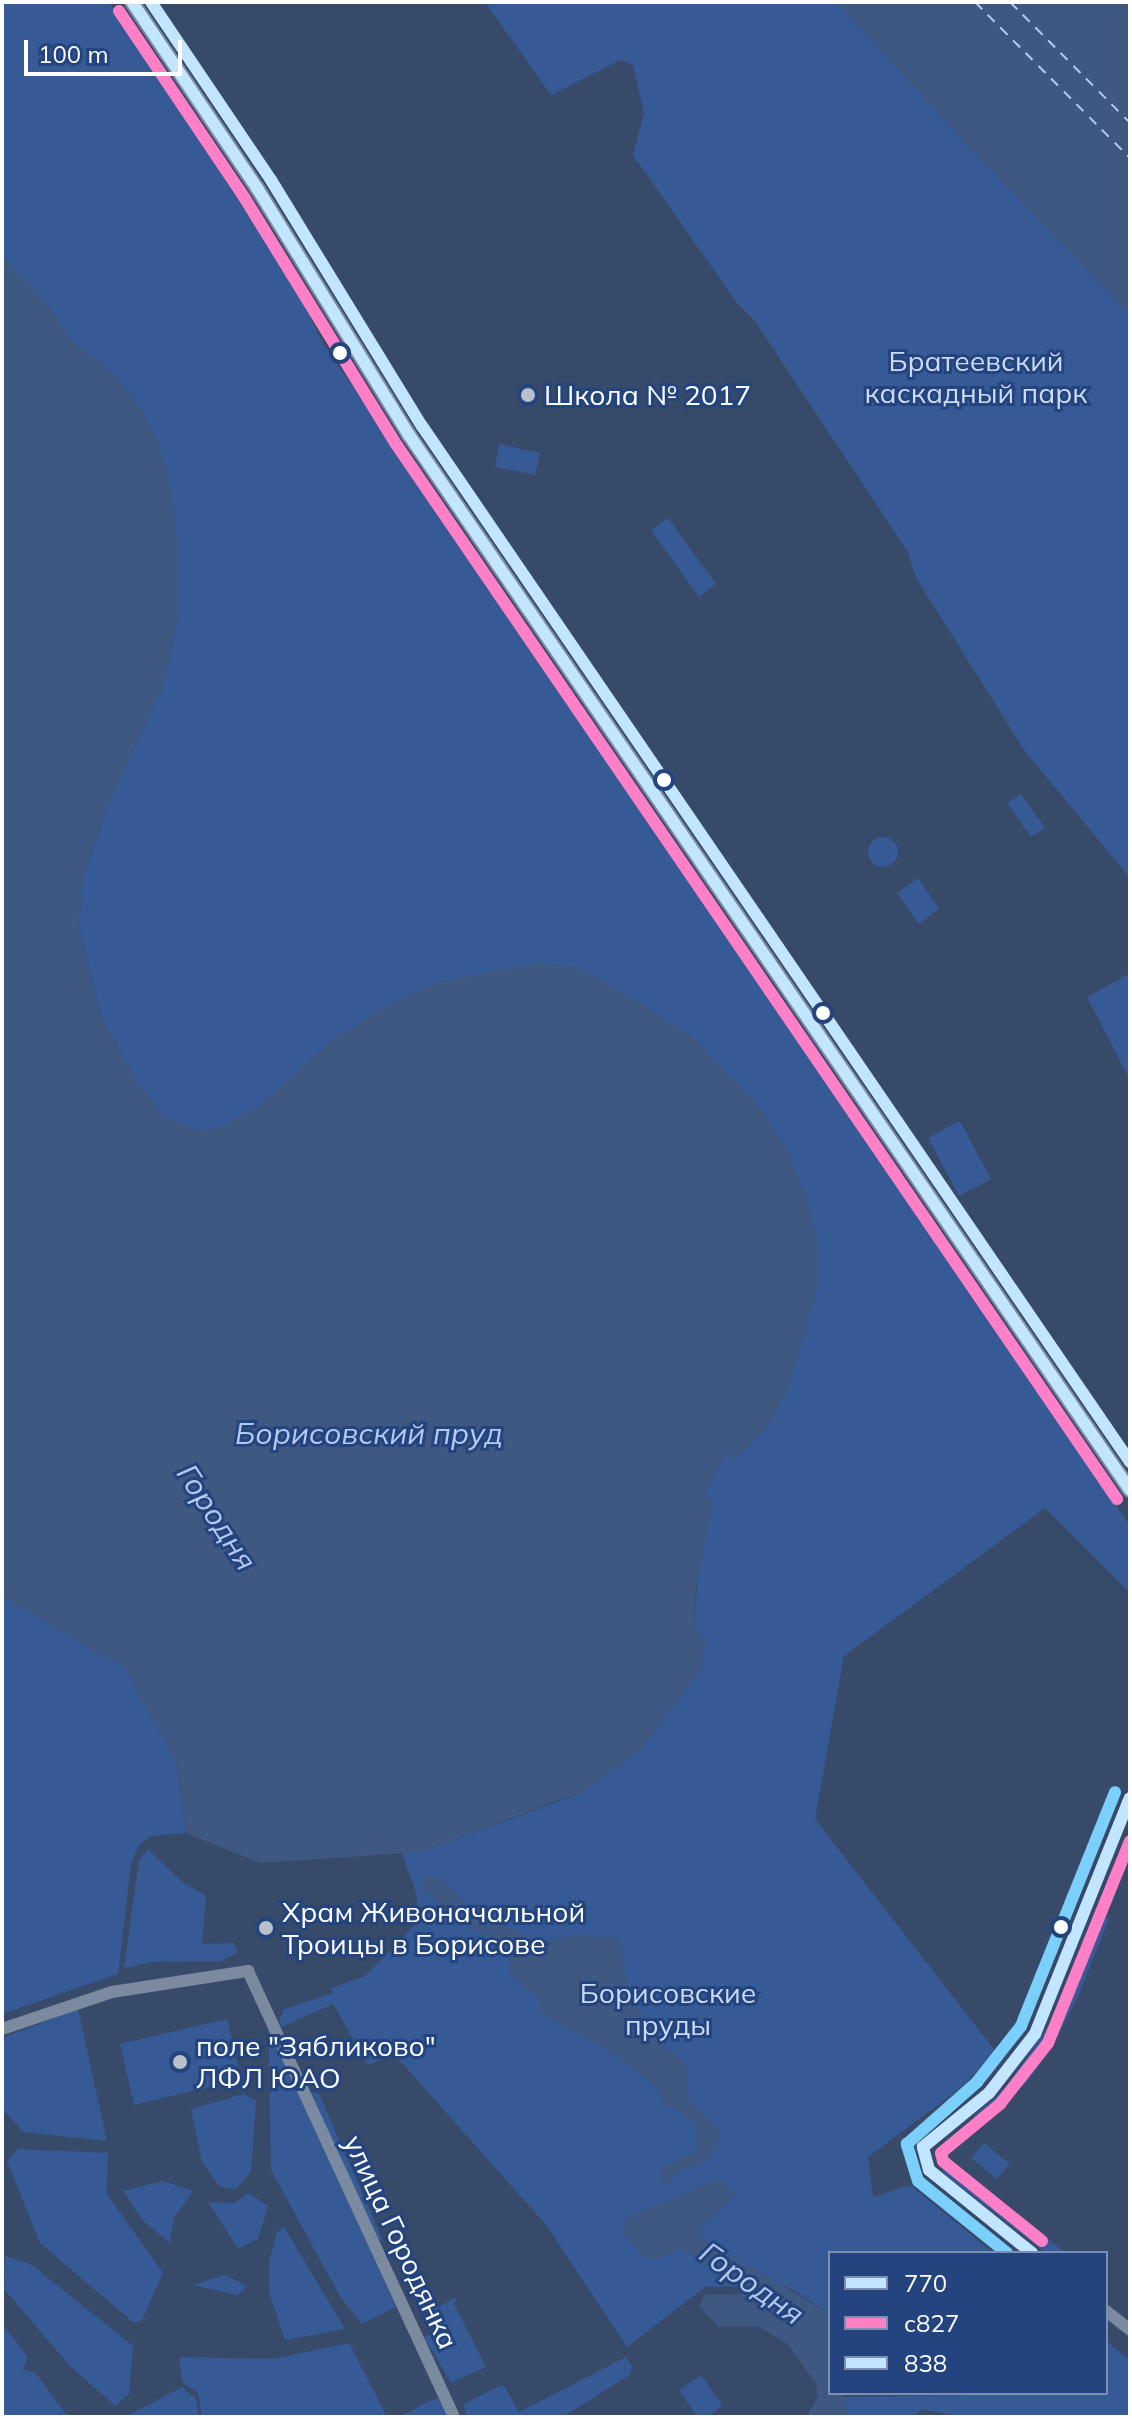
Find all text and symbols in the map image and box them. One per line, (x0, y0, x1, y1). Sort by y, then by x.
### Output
scale bar (28, 24, 186, 74)
text: 100 m (38, 39, 109, 69)
park label: Братеевский каскадный парк (865, 344, 1087, 410)
unlabelled marker (332, 345, 348, 361)
place label: Школа № 2017 (544, 378, 751, 412)
marker: Школа № 2017 (519, 386, 537, 404)
unlabelled marker (656, 772, 672, 788)
unlabelled marker (815, 1005, 831, 1021)
water label: Борисовский пруд (235, 1415, 503, 1451)
water label: Городня (170, 1457, 264, 1577)
place label: Храм Живоначальной Троицы в Борисове (282, 1895, 585, 1961)
marker: Храм Живоначальной Троицы в Борисове (257, 1919, 275, 1937)
unlabelled marker (1053, 1919, 1069, 1935)
park label: Борисовские пруды (580, 1976, 756, 2042)
place label: поле "Зябликово" ЛФЛ ЮАО (196, 2029, 436, 2095)
marker: поле "Зябликово" ЛФЛ ЮАО (171, 2053, 189, 2071)
street label: улица Городянка (337, 2130, 465, 2354)
water label: Городня (693, 2234, 811, 2332)
legend (828, 2251, 1108, 2395)
text: 770 (904, 2268, 947, 2298)
text: с827 (904, 2308, 959, 2338)
text: 838 (904, 2348, 947, 2378)

